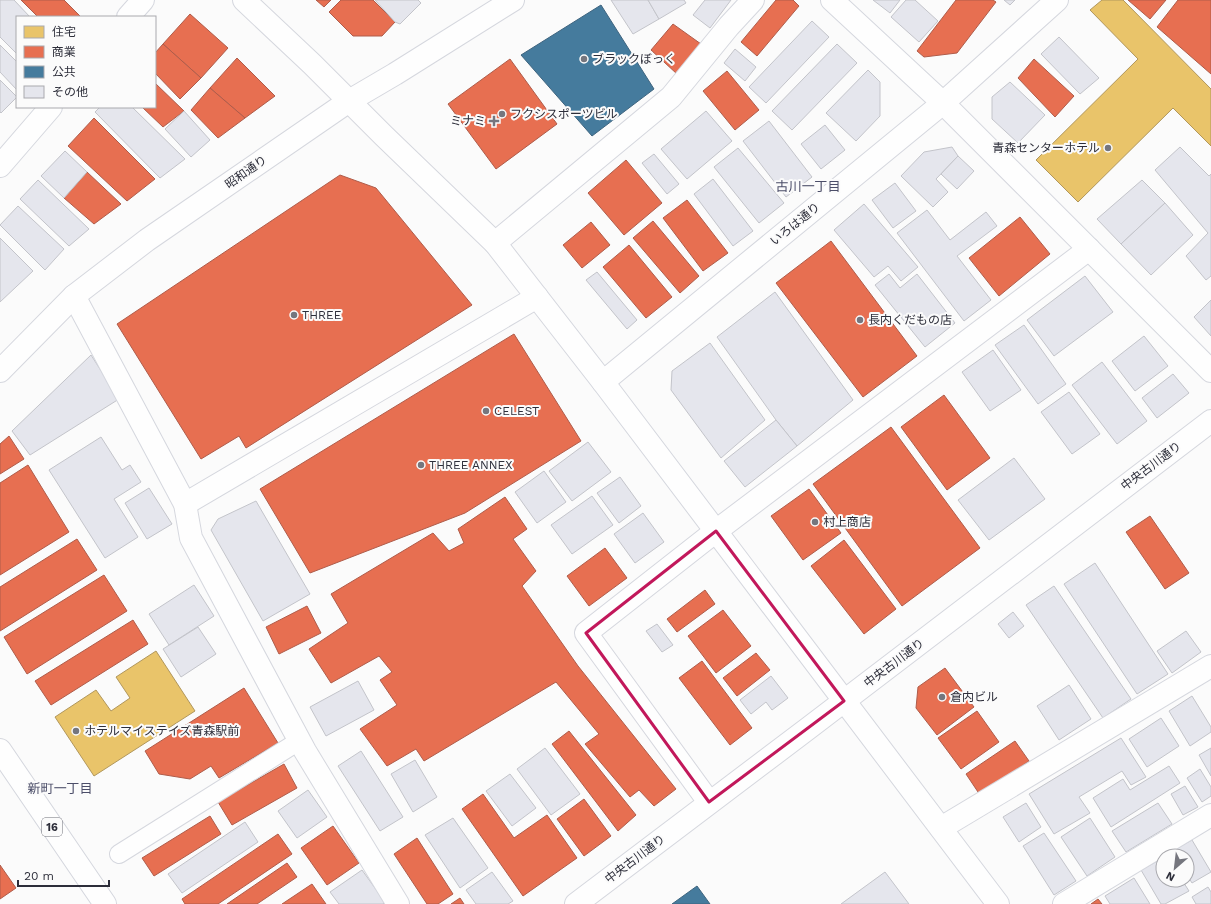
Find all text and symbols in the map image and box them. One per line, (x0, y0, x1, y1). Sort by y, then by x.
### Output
legend (16, 16, 156, 108)
text: 住宅 (52, 25, 76, 39)
text: 商業 (52, 45, 76, 59)
place label: ブラックぼっく (592, 52, 676, 66)
marker: ブラックぼっく (579, 54, 589, 64)
text: 公共 (52, 65, 76, 79)
text: その他 (52, 85, 88, 99)
place label: フクシスポーツビル (510, 107, 618, 121)
marker: フクシスポーツビル (497, 109, 507, 119)
place label: ミナミ (450, 114, 486, 128)
marker: ミナミ (489, 116, 499, 126)
place label: 青森センターホテル (992, 141, 1100, 155)
marker: 青森センターホテル (1103, 143, 1113, 153)
street label: 昭和通り (222, 152, 270, 192)
district label: 古川一丁目 (775, 179, 841, 194)
street label: いろは通り (767, 200, 823, 248)
place label: THREE (302, 308, 342, 322)
marker: THREE (289, 310, 299, 320)
place label: 長内くだもの店 (868, 313, 952, 327)
marker: 長内くだもの店 (855, 315, 865, 325)
place label: CELEST (494, 404, 539, 418)
marker: CELEST (481, 406, 491, 416)
street label: 中央古川通り (1118, 439, 1184, 493)
place label: THREE ANNEX (429, 458, 512, 472)
marker: THREE ANNEX (416, 460, 426, 470)
place label: 村上商店 (823, 515, 871, 529)
marker: 村上商店 (810, 517, 820, 527)
street label: 中央古川通り (861, 636, 927, 690)
place label: 倉内ビル (950, 690, 998, 704)
marker: 倉内ビル (937, 692, 947, 702)
place label: ホテルマイステイズ青森駅前 (84, 724, 239, 738)
marker: ホテルマイステイズ青森駅前 (71, 726, 81, 736)
district label: 新町一丁目 (27, 781, 93, 796)
road number: 16 (42, 818, 62, 836)
street label: 中央古川通り (602, 832, 668, 886)
north arrow (1155, 848, 1195, 888)
scale bar (18, 862, 109, 888)
text: 20 m (24, 869, 54, 883)
text: N (1164, 869, 1177, 884)

